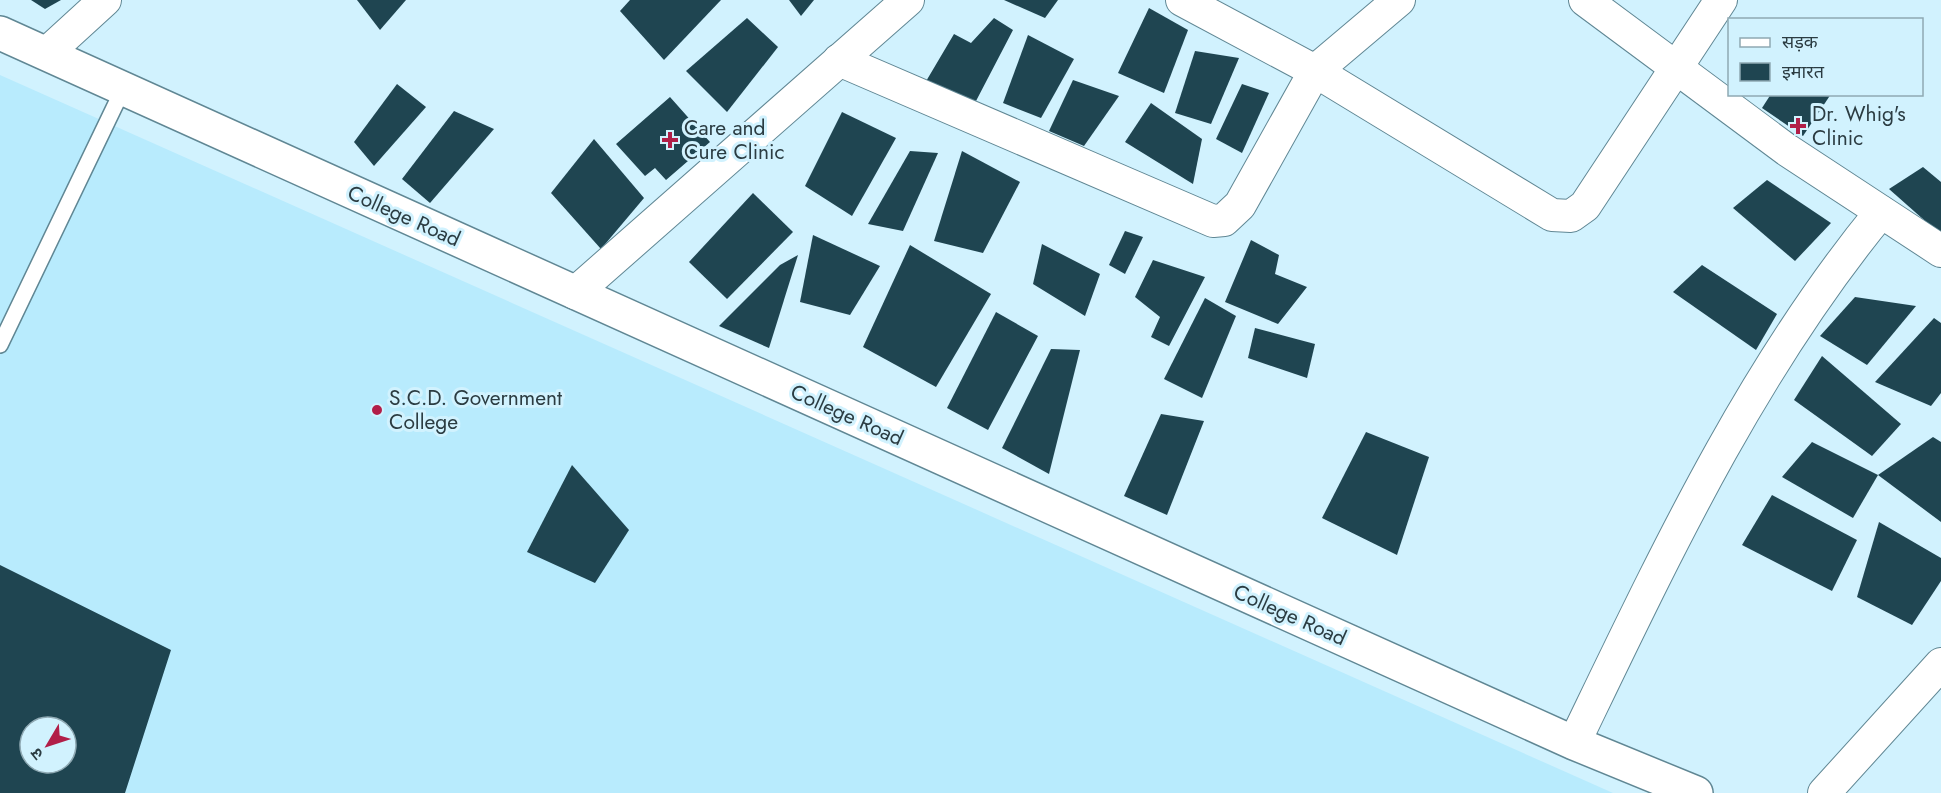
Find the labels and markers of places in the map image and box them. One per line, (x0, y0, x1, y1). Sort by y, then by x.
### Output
place label: Dr. Whig's Clinic (1812, 99, 1906, 153)
place label: Care and Cure Clinic (684, 113, 785, 167)
marker: Dr. Whig's Clinic (1789, 117, 1807, 135)
marker: Care and Cure Clinic (661, 131, 679, 149)
place label: S.C.D. Government College (389, 383, 562, 437)
marker: S.C.D. Government College (370, 403, 384, 417)

